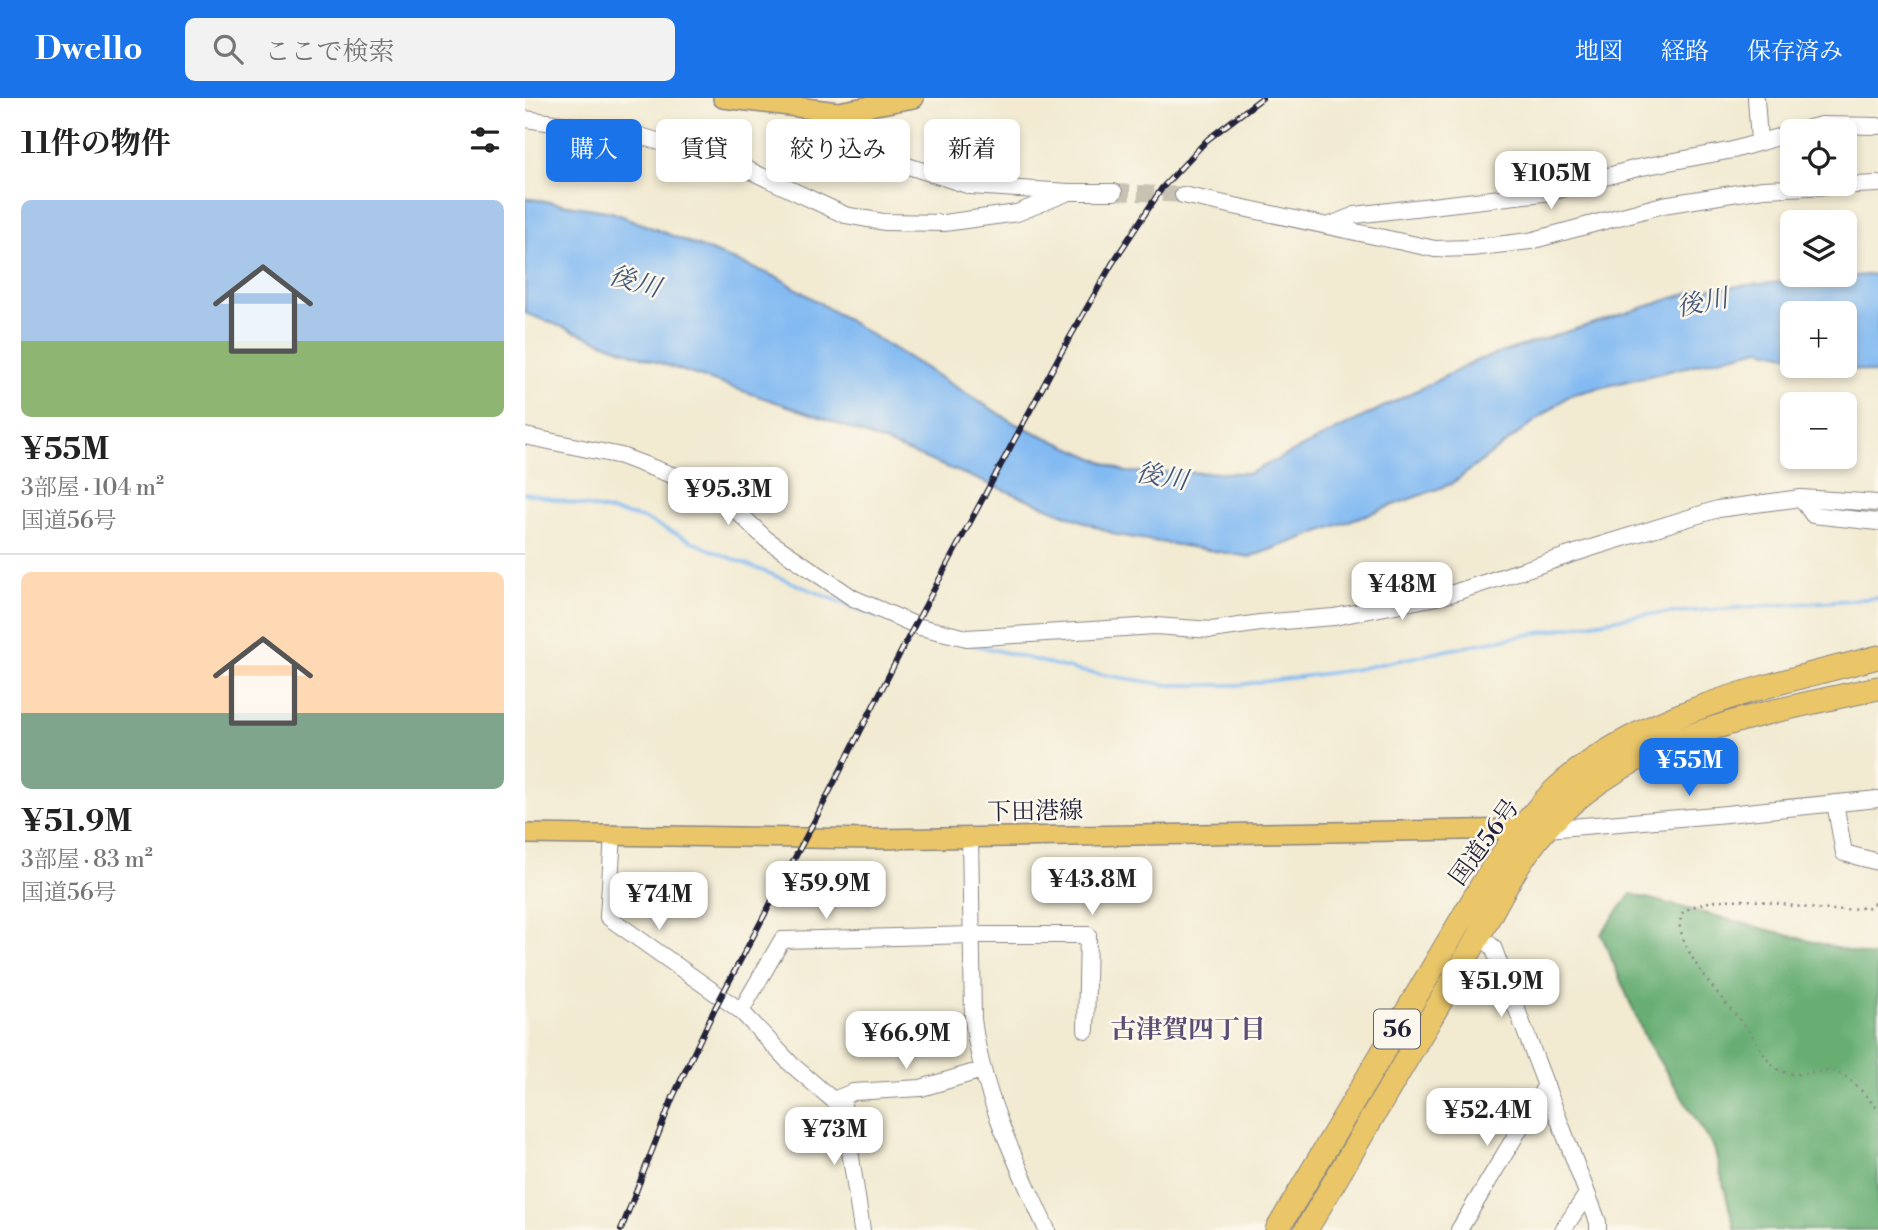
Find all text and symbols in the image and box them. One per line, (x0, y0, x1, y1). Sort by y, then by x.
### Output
search box (185, 18, 675, 81)
text: Dwello (35, 29, 143, 70)
icon: search (209, 30, 247, 68)
text: ここで検索 (265, 36, 395, 68)
text: 地図 (1575, 37, 1623, 67)
text: 経路 (1661, 37, 1709, 67)
text: 保存済み (1747, 37, 1843, 67)
chip: 購入 (546, 119, 642, 182)
chip: 賃貸 (656, 119, 752, 182)
chip: 絞り込み (766, 119, 910, 182)
chip: 新着 (924, 119, 1020, 182)
map controls (1780, 119, 1857, 469)
button: locate (1780, 119, 1857, 196)
icon: filters (466, 121, 504, 159)
text: 11件の物件 (21, 125, 171, 163)
pin: ¥105M (1502, 152, 1600, 211)
text: ¥105M (1511, 160, 1591, 188)
button: layers (1780, 210, 1857, 287)
icon: home (200, 246, 326, 372)
water label: 後川 (605, 259, 667, 305)
water label: 後川 (1674, 282, 1734, 324)
button: + (1780, 301, 1857, 378)
button: − (1780, 392, 1857, 469)
text: ¥55M (21, 431, 109, 469)
water label: 後川 (1133, 457, 1193, 498)
pin: ¥95.3M (671, 468, 785, 527)
text: 3部屋 · 104 m² (21, 474, 164, 502)
text: ¥95.3M (684, 476, 772, 504)
text: 国道56号 (21, 507, 117, 535)
pin: ¥48M (1361, 562, 1443, 622)
text: ¥48M (1368, 571, 1437, 599)
icon: home (200, 618, 326, 744)
pin: ¥55M (1648, 738, 1730, 798)
text: ¥55M (1655, 747, 1723, 775)
street label: 国道56号 (1443, 793, 1526, 892)
street label: 下田港線 (987, 796, 1083, 828)
text: ¥51.9M (21, 803, 132, 841)
text: 3部屋 · 83 m² (21, 846, 153, 874)
pin: ¥43.8M (1035, 858, 1149, 917)
pin: ¥59.9M (769, 862, 883, 921)
text: ¥43.8M (1047, 866, 1137, 894)
text: ¥59.9M (782, 870, 870, 898)
pin: ¥74M (618, 872, 700, 932)
text: 国道56号 (21, 879, 117, 907)
text: ¥74M (626, 881, 692, 909)
pin: ¥51.9M (1444, 960, 1558, 1019)
text: ¥51.9M (1458, 968, 1544, 996)
road number: 56 (1374, 1010, 1420, 1048)
pin: ¥66.9M (849, 1012, 963, 1071)
district label: 古津賀四丁目 (1110, 1014, 1266, 1046)
text: ¥66.9M (862, 1020, 950, 1048)
pin: ¥52.4M (1430, 1088, 1544, 1148)
text: ¥52.4M (1442, 1097, 1532, 1125)
pin: ¥73M (793, 1108, 875, 1167)
text: ¥73M (801, 1116, 867, 1144)

